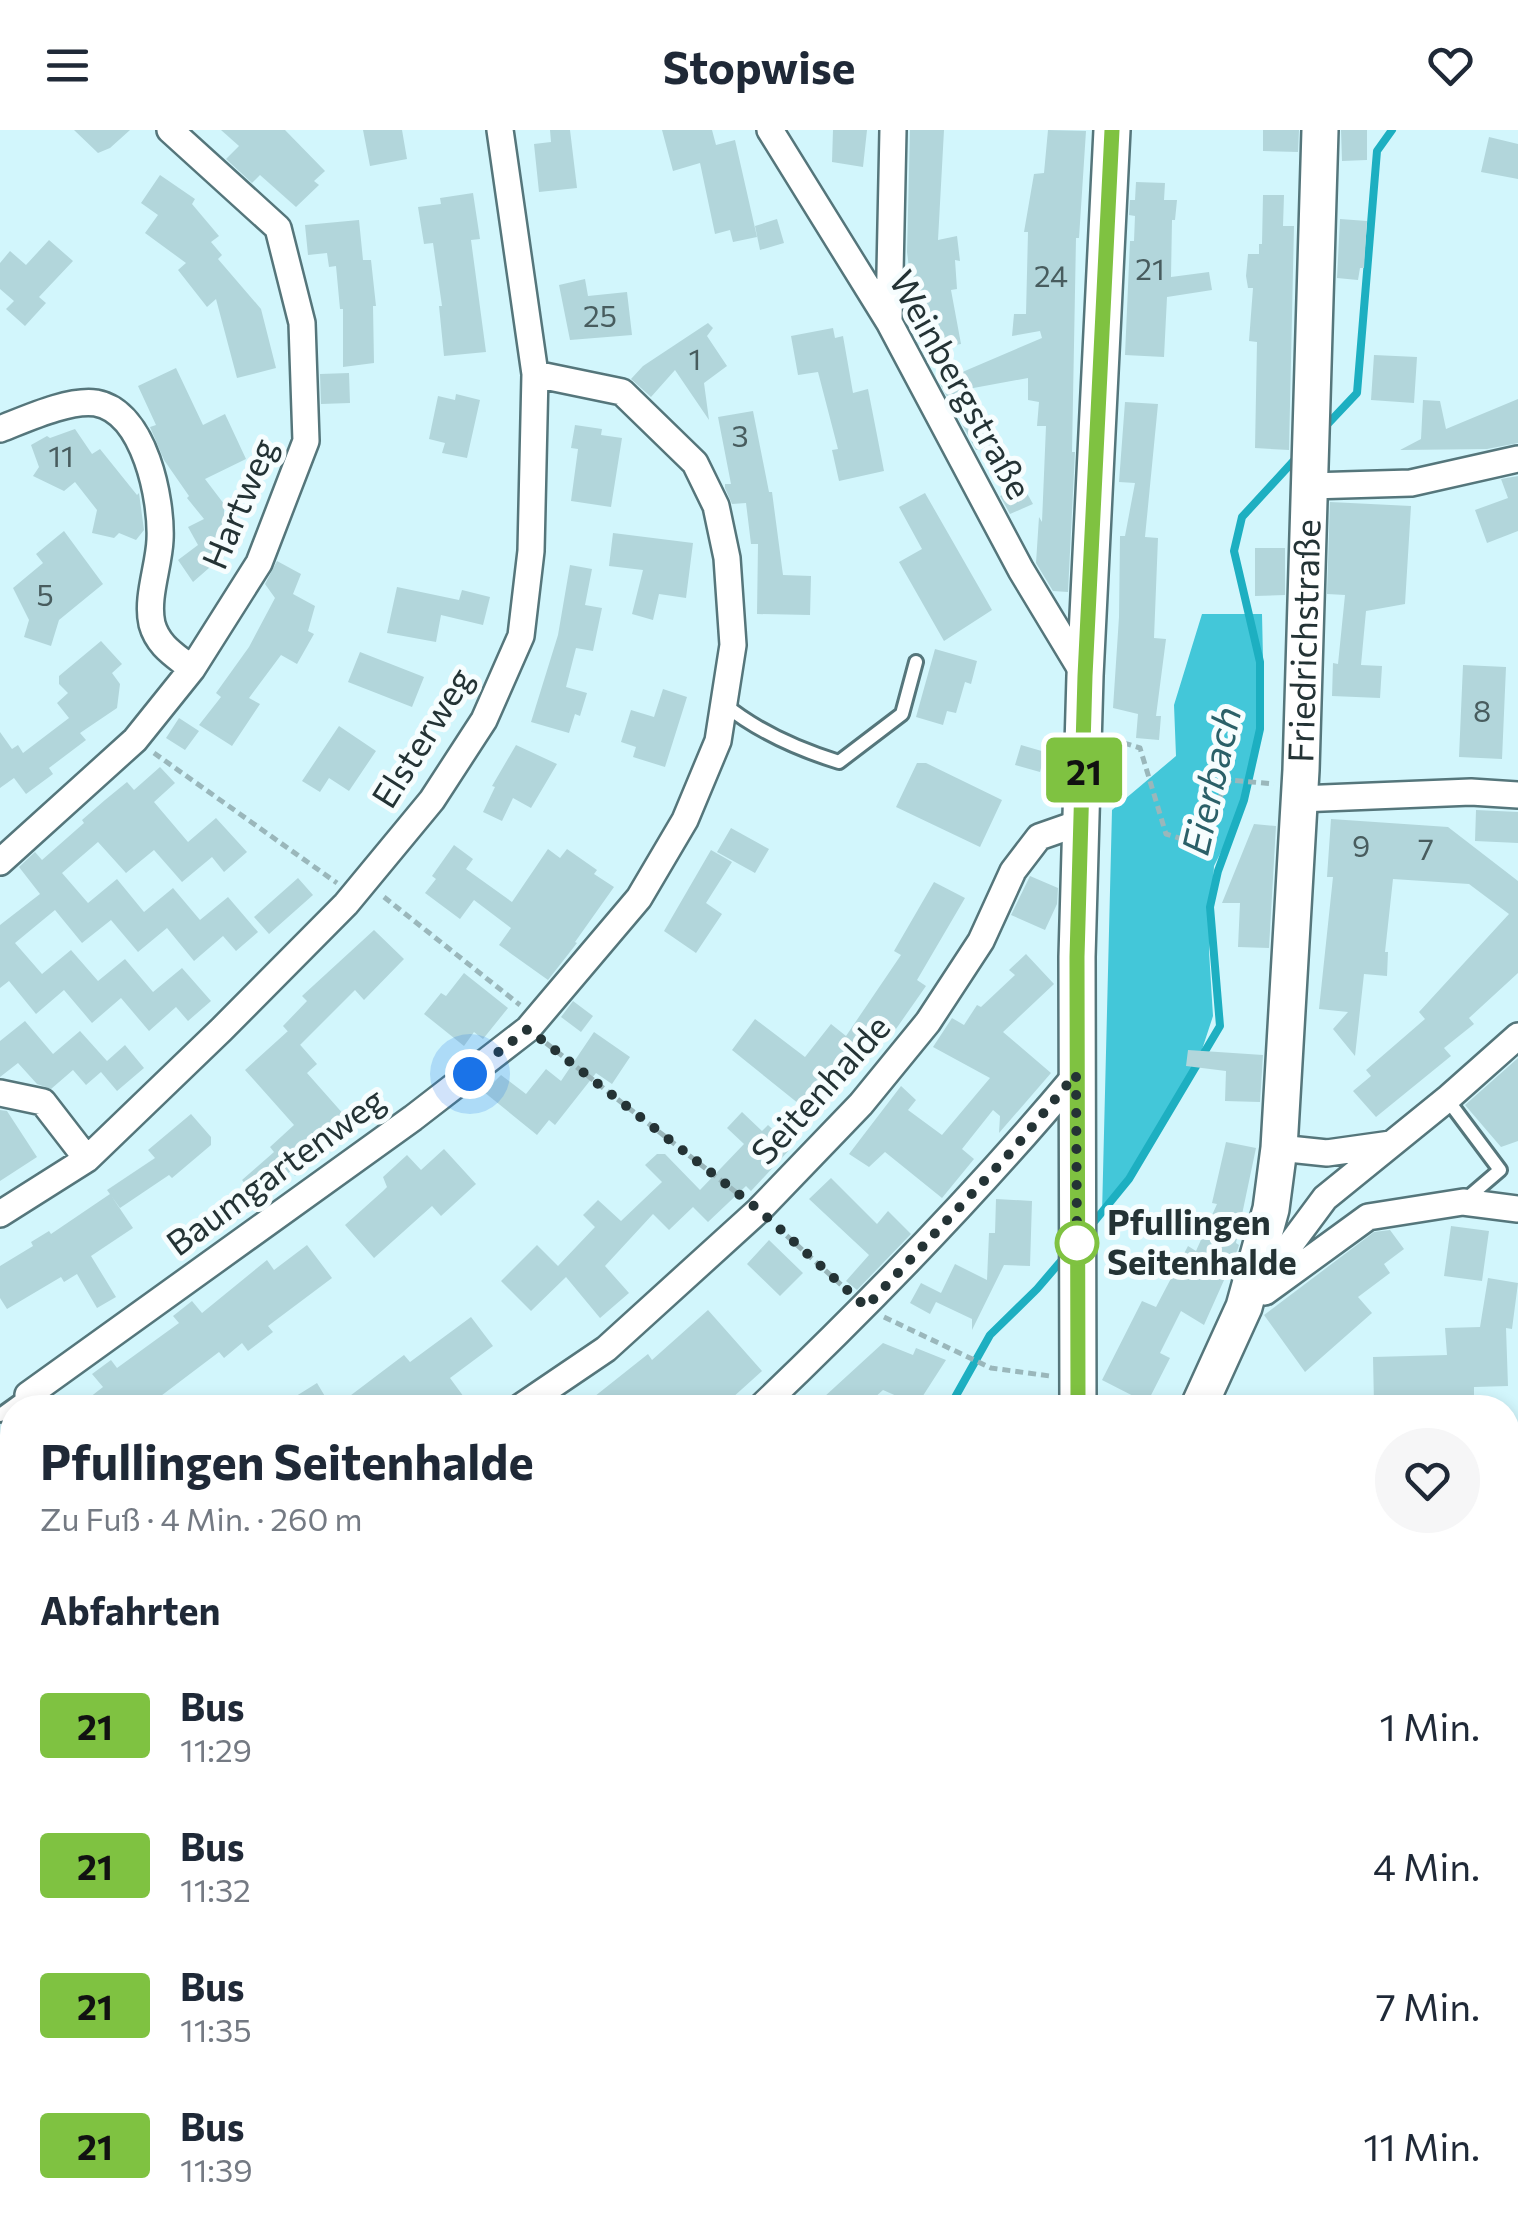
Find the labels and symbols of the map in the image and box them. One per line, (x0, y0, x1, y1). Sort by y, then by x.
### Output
house number: 21 (1135, 249, 1165, 286)
house number: 24 (1034, 256, 1068, 293)
street label: Weinbergstraße (882, 262, 1043, 506)
house number: 25 (583, 296, 617, 333)
house number: 1 (689, 339, 701, 376)
house number: 3 (731, 416, 749, 453)
street label: Hartweg (191, 431, 284, 575)
house number: 11 (48, 436, 74, 473)
street label: Friedrichstraße (1277, 518, 1327, 763)
house number: 5 (36, 575, 54, 612)
street label: Elsterweg (361, 659, 481, 815)
house number: 8 (1473, 691, 1491, 728)
water label: Eierbach (1170, 702, 1249, 859)
line badge: 21 (1039, 738, 1129, 802)
house number: 9 (1352, 826, 1370, 863)
house number: 7 (1418, 829, 1434, 866)
street label: Seitenhalde (741, 1005, 898, 1172)
your location (445, 1049, 495, 1099)
street label: Baumgartenweg (157, 1076, 392, 1263)
place label: Pfullingen Seitenhalde (1107, 1199, 1297, 1282)
marker: Pfullingen Seitenhalde (1056, 1222, 1098, 1264)

